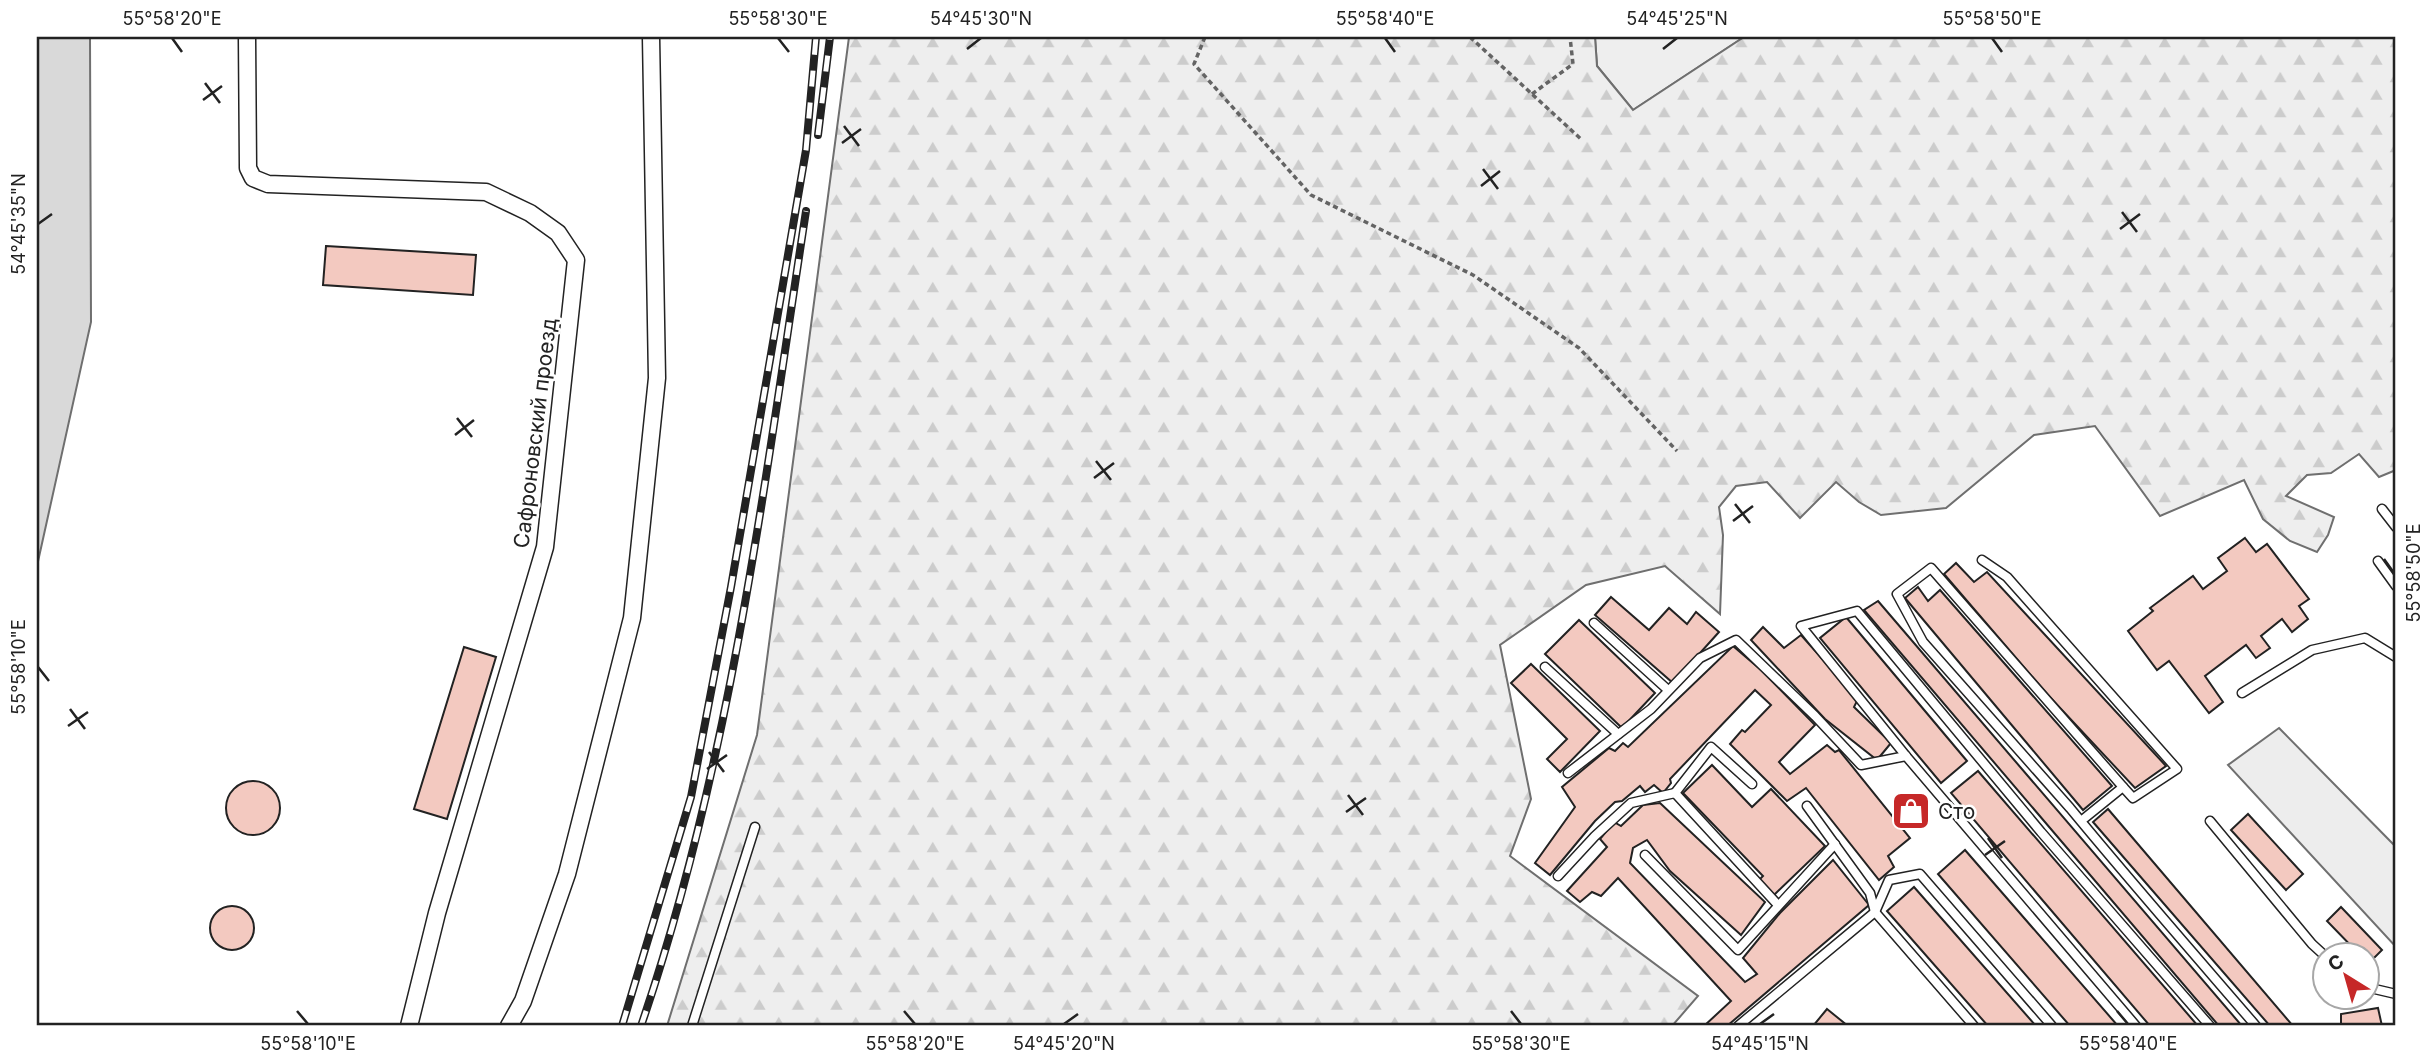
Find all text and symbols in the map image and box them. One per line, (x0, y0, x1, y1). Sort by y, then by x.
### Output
text: 55°58'20"E (122, 8, 222, 29)
text: 55°58'30"E (728, 8, 828, 29)
text: 54°45'30"N (930, 8, 1032, 29)
text: 55°58'40"E (1336, 8, 1434, 29)
text: 54°45'25"N (1626, 8, 1728, 29)
text: 55°58'50"E (1942, 8, 2042, 29)
text: 54°45'35"N (8, 173, 29, 275)
street label: Сафроновский проезд (508, 317, 562, 549)
text: 55°58'50"E (2403, 523, 2424, 623)
text: 55°58'10"E (8, 619, 29, 715)
shop icon: Сто (1890, 790, 1932, 832)
place label: Сто (1938, 799, 1975, 824)
north arrow (2310, 940, 2380, 1010)
text: С (2324, 949, 2349, 976)
text: 55°58'10"E (260, 1033, 356, 1054)
text: 55°58'20"E (865, 1033, 965, 1054)
text: 54°45'20"N (1013, 1033, 1115, 1054)
text: 55°58'30"E (1471, 1033, 1571, 1054)
text: 54°45'15"N (1711, 1033, 1809, 1054)
text: 55°58'40"E (2079, 1033, 2177, 1054)

